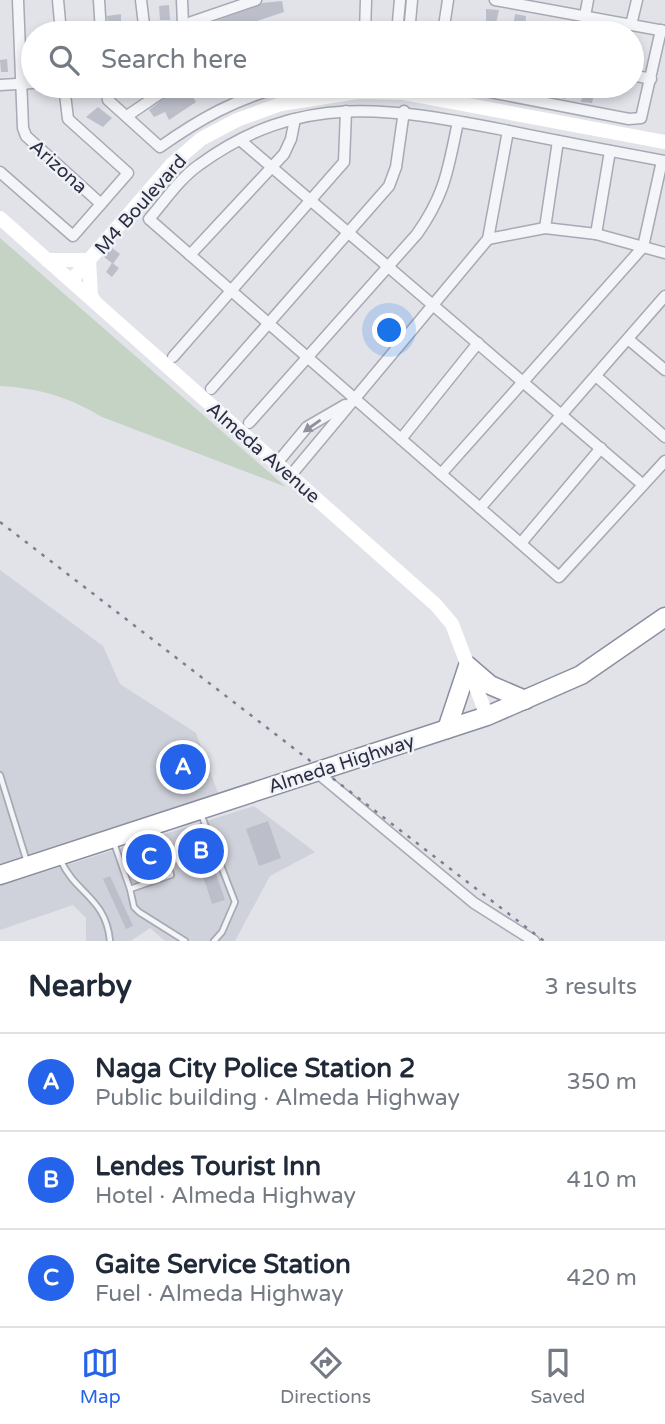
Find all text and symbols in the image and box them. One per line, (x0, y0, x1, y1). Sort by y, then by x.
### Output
search box (21, 21, 644, 98)
icon: search (45, 41, 83, 79)
text: Search here (101, 44, 247, 75)
street label: Arizona (25, 135, 91, 198)
street label: M4 Boulevard (90, 150, 191, 259)
your location (372, 313, 406, 347)
street label: Almeda Avenue (202, 398, 324, 508)
one-way arrow (303, 419, 321, 433)
street label: Almeda Highway (265, 730, 417, 798)
pin: A (160, 741, 206, 793)
pin: B (178, 825, 224, 877)
pin: C (126, 831, 172, 883)
text: Nearby (28, 968, 132, 1005)
text: 3 results (544, 973, 637, 1001)
text: Naga City Police Station 2 (95, 1053, 415, 1084)
text: A (42, 1068, 60, 1096)
text: 350 m (567, 1068, 637, 1096)
text: Public building · Almeda Highway (95, 1084, 460, 1112)
text: Lendes Tourist Inn (95, 1151, 321, 1182)
text: B (43, 1166, 59, 1194)
text: 410 m (567, 1166, 637, 1194)
text: Hotel · Almeda Highway (95, 1182, 356, 1210)
text: Gaite Service Station (95, 1249, 351, 1280)
text: C (43, 1264, 59, 1292)
text: 420 m (567, 1264, 637, 1292)
text: Fuel · Almeda Highway (95, 1280, 344, 1308)
tab: Map (80, 1344, 121, 1408)
tab: Directions (280, 1344, 371, 1408)
tab: Saved (530, 1344, 585, 1408)

